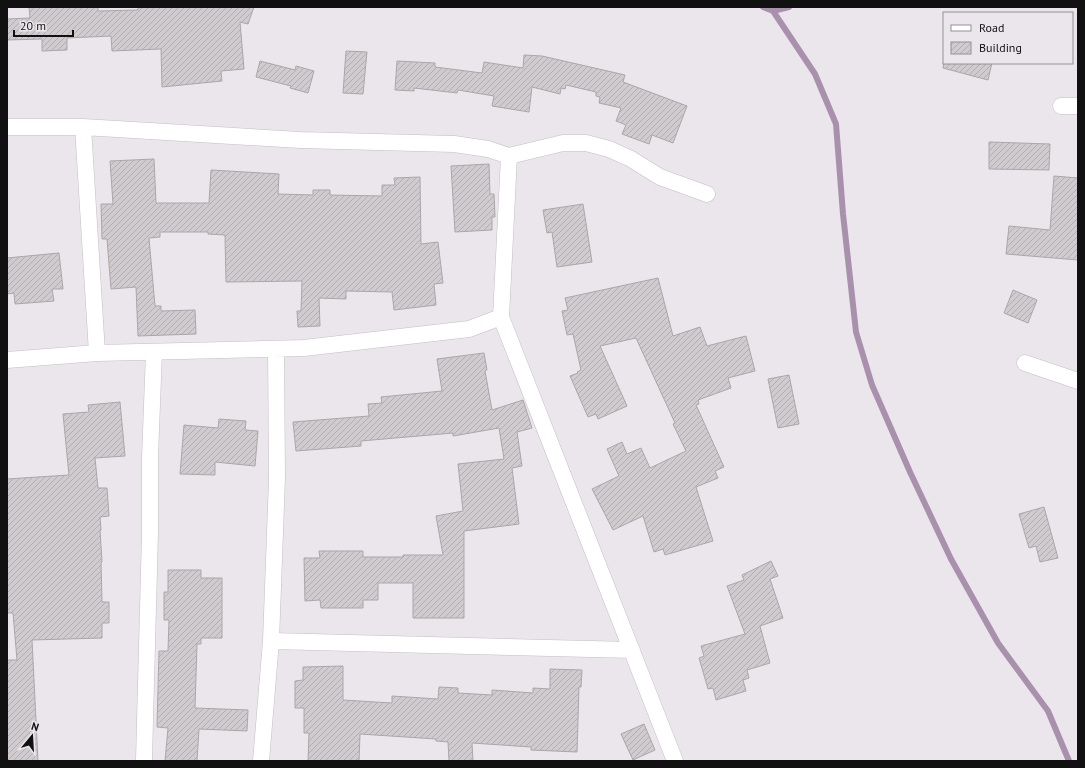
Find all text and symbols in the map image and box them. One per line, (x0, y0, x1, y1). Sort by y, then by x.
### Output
scale bar (14, 12, 73, 38)
legend (943, 12, 1073, 64)
text: 20 m (20, 18, 46, 33)
text: Road (979, 20, 1004, 35)
text: Building (979, 40, 1022, 55)
north arrow (12, 716, 52, 756)
text: N (29, 719, 41, 734)

